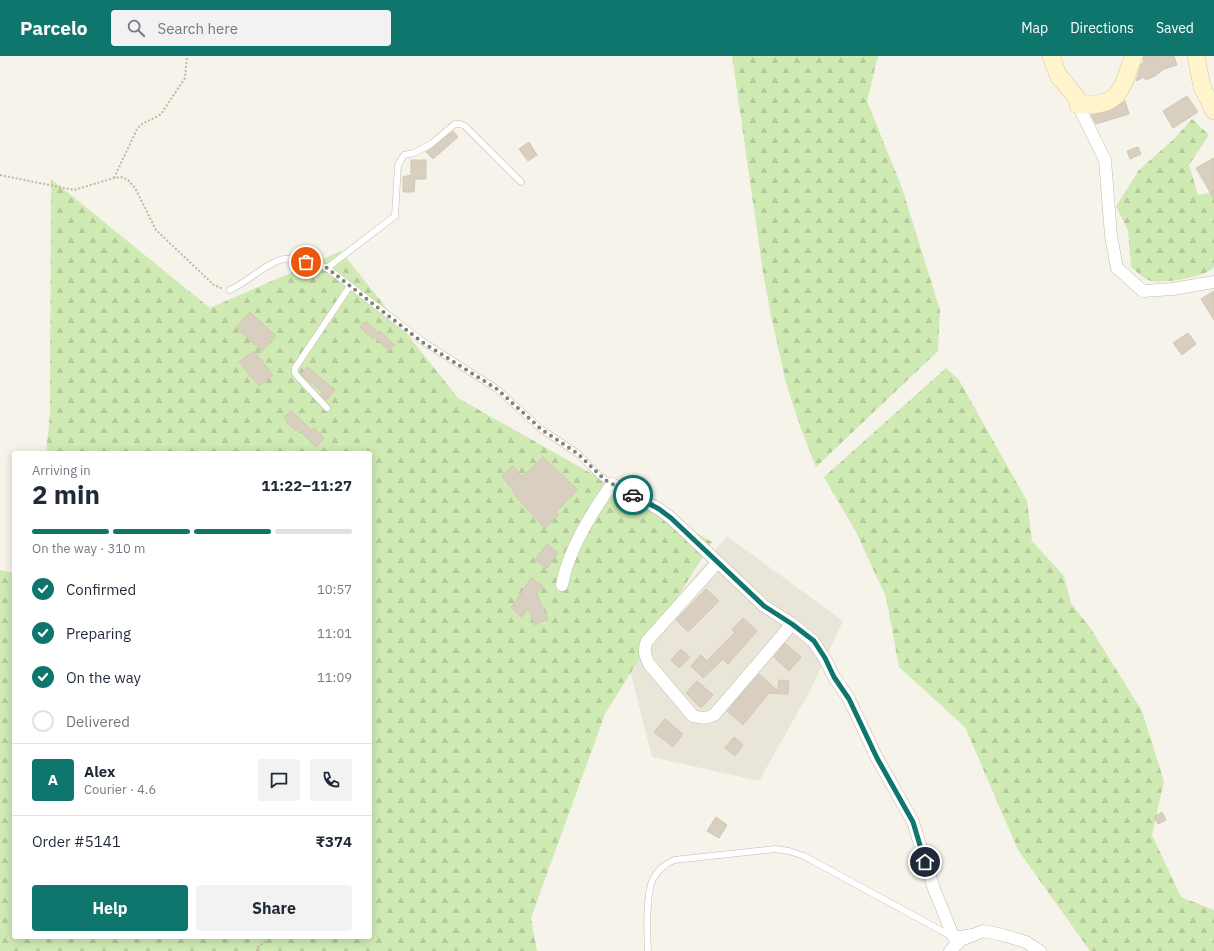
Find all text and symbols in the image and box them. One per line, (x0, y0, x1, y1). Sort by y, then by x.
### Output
search box (111, 10, 391, 46)
text: Parcelo (20, 16, 87, 40)
icon: search (125, 17, 147, 39)
text: Search here (157, 19, 238, 38)
text: Map (1021, 19, 1048, 37)
text: Directions (1070, 19, 1134, 37)
text: Saved (1156, 19, 1194, 37)
pin (289, 245, 323, 279)
icon: bag (295, 251, 317, 273)
text: Arriving in (32, 462, 91, 479)
courier (613, 475, 653, 515)
text: 11:22–11:27 (261, 476, 352, 495)
text: 2 min (32, 477, 100, 511)
icon: car (622, 484, 644, 506)
text: On the way · 310 m (32, 540, 145, 557)
icon: check (32, 578, 54, 600)
text: Confirmed (66, 580, 136, 599)
text: 10:57 (317, 581, 352, 598)
icon: check (32, 622, 54, 644)
text: Preparing (66, 624, 131, 643)
text: 11:01 (317, 625, 352, 642)
icon: check (32, 666, 54, 688)
text: On the way (66, 668, 141, 687)
text: 11:09 (317, 669, 352, 686)
text: Delivered (66, 712, 130, 731)
button: chat (258, 759, 300, 801)
button: phone (310, 759, 352, 801)
text: Alex (84, 762, 115, 781)
text: A (48, 770, 58, 789)
text: Courier · 4.6 (84, 781, 156, 798)
text: Order #5141 (32, 832, 121, 851)
text: ₹374 (316, 832, 352, 851)
pin (908, 845, 942, 879)
icon: home (914, 851, 936, 873)
button: Help (32, 885, 188, 931)
button: Share (196, 885, 352, 931)

